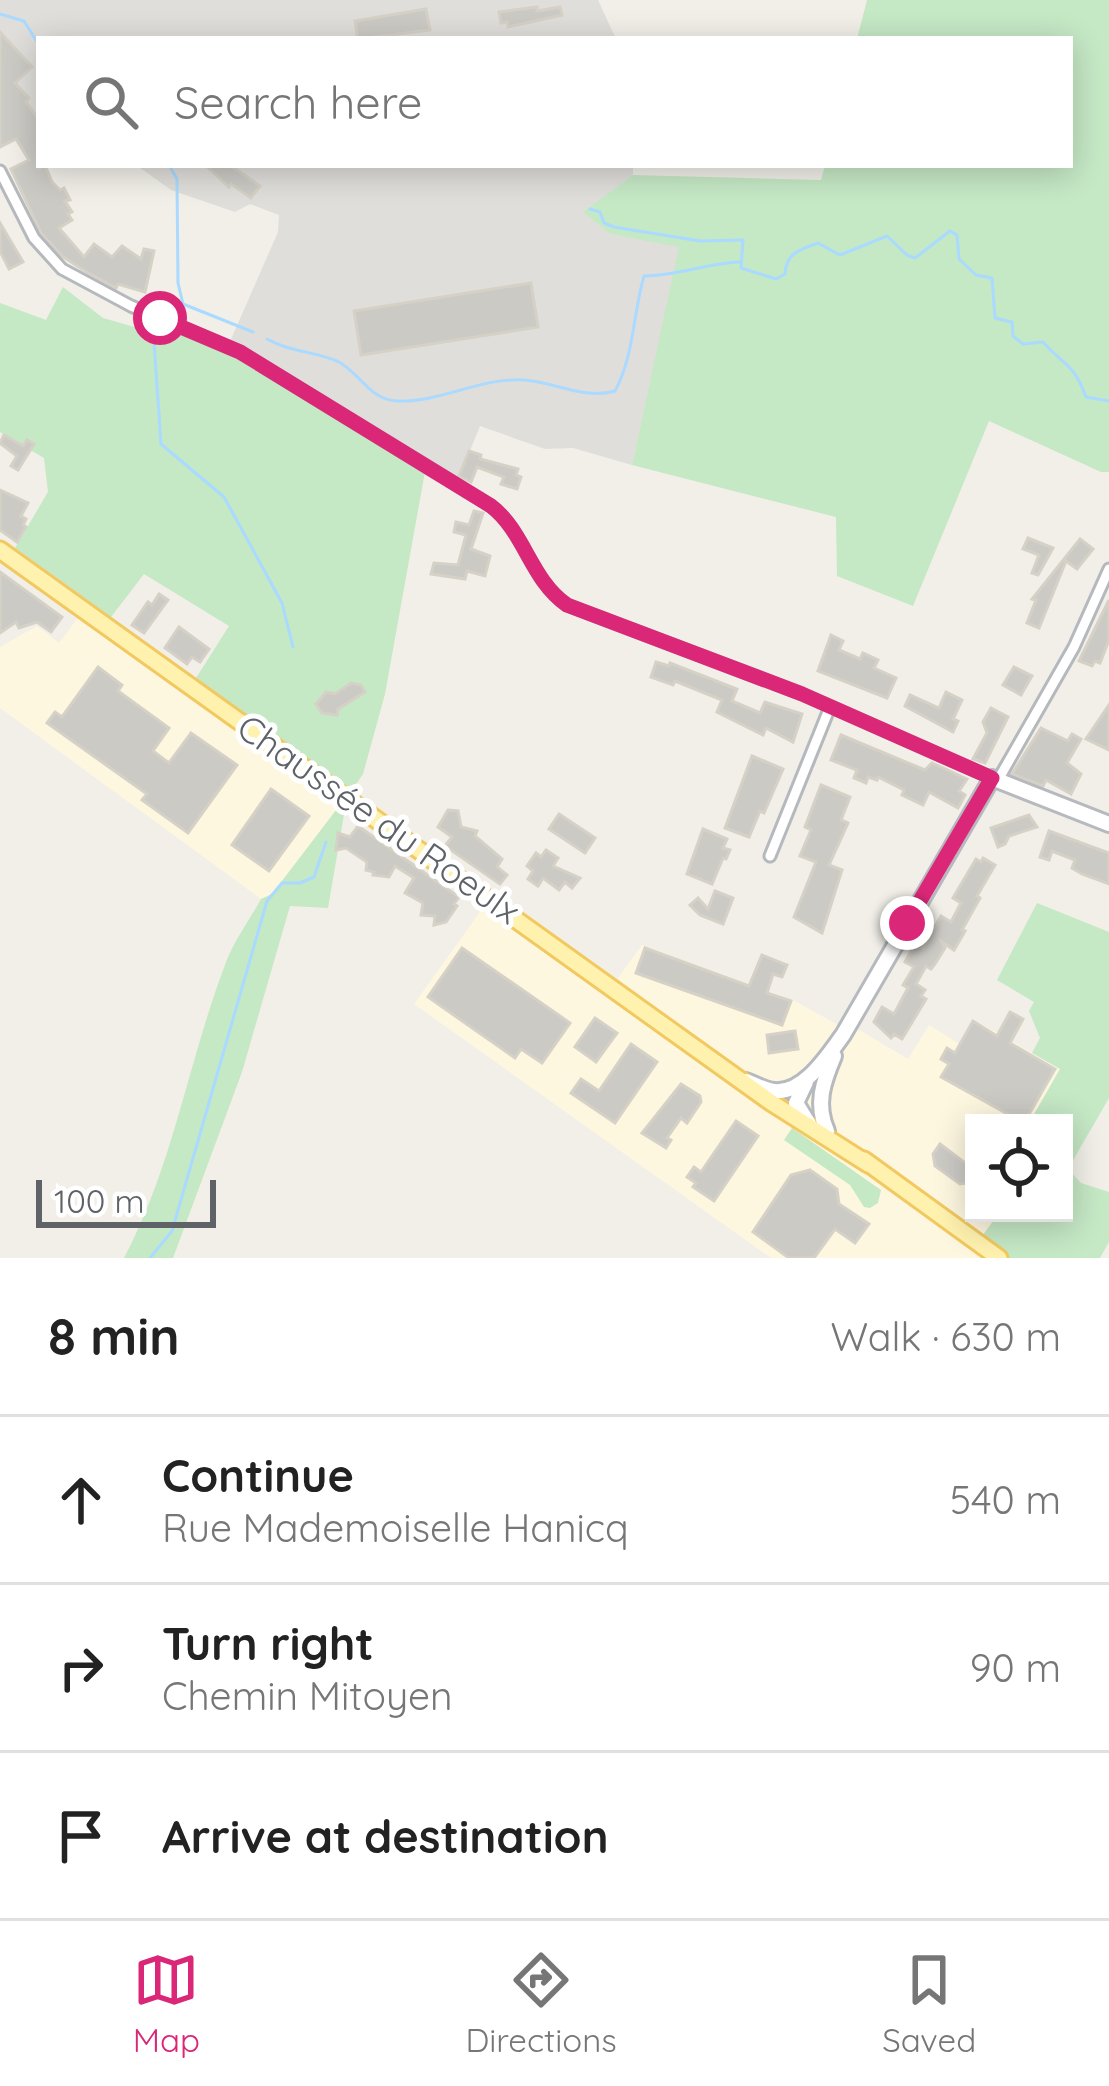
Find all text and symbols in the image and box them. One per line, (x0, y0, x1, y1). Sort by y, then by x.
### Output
search box (36, 36, 1073, 168)
icon: search (78, 69, 144, 135)
text: Search here (174, 74, 422, 130)
route start (133, 291, 187, 345)
street label: Chaussée du Roeulx (229, 704, 529, 933)
route end (880, 896, 934, 950)
map controls (965, 1114, 1073, 1222)
button: locate (965, 1114, 1073, 1222)
scale bar (36, 1174, 216, 1227)
text: 100 m (54, 1180, 145, 1221)
text: 8 min (48, 1304, 180, 1368)
text: Walk · 630 m (830, 1312, 1061, 1361)
text: Continue (162, 1447, 354, 1503)
icon: ahead (48, 1467, 114, 1533)
text: 540 m (950, 1475, 1061, 1524)
text: Rue Mademoiselle Hanicq (162, 1503, 629, 1552)
text: Turn right (162, 1615, 374, 1671)
icon: right (48, 1635, 114, 1701)
text: 90 m (970, 1643, 1061, 1692)
text: Chemin Mitoyen (162, 1671, 452, 1720)
icon: arrive (48, 1803, 114, 1869)
text: Arrive at destination (162, 1808, 608, 1864)
tab: Map (133, 1947, 200, 2060)
tab: Directions (465, 1947, 617, 2060)
tab: Saved (882, 1947, 976, 2060)

